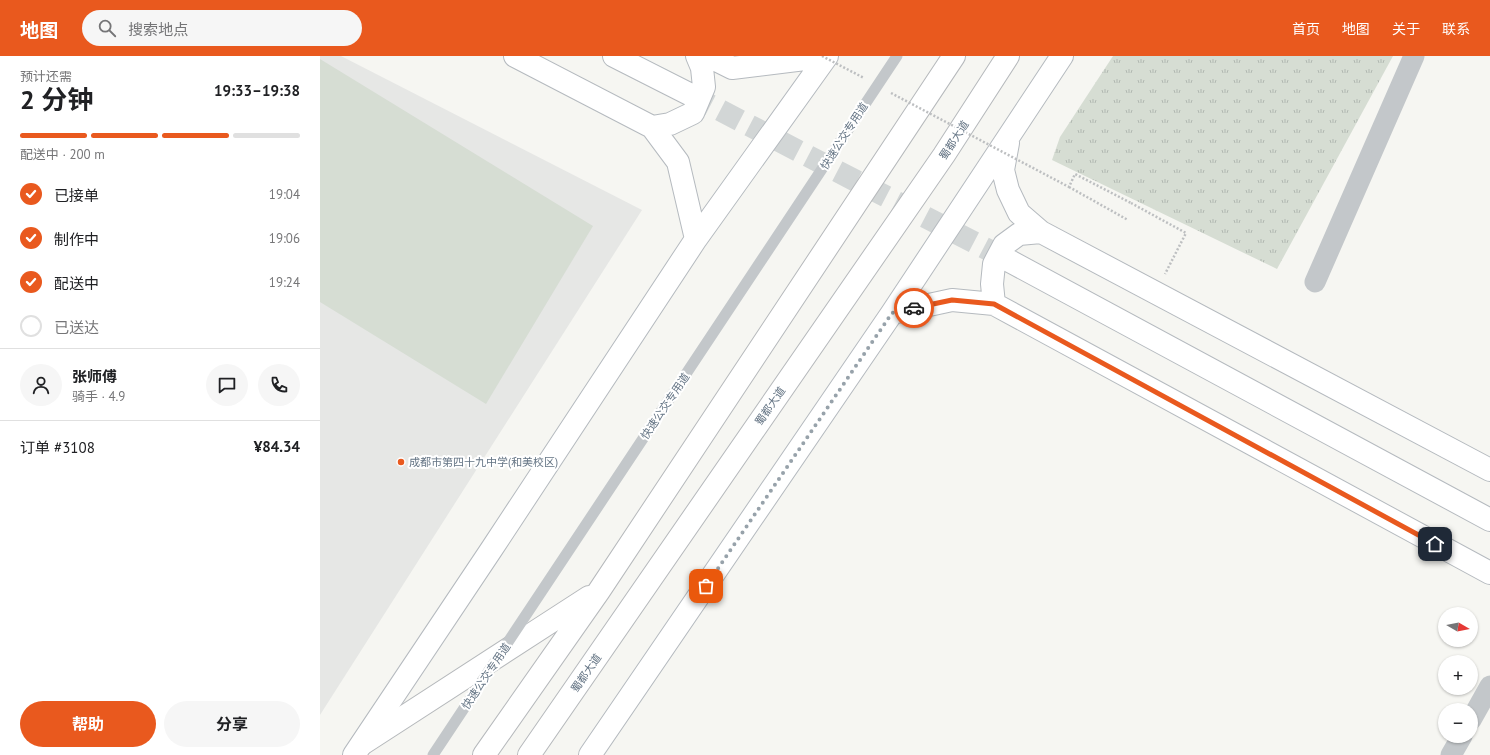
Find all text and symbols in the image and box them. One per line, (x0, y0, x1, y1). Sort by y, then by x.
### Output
search box (82, 10, 362, 46)
icon: search (96, 17, 118, 39)
text: 地图 (20, 18, 58, 42)
text: 搜索地点 (128, 20, 188, 39)
text: 首页 (1292, 20, 1320, 38)
text: 地图 (1342, 20, 1370, 38)
text: 关于 (1392, 20, 1420, 38)
text: 联系 (1442, 20, 1470, 38)
text: 预计还需 (20, 68, 72, 85)
text: 19:33–19:38 (214, 81, 300, 100)
text: 2 分钟 (20, 83, 93, 116)
street label: 快速公交专用道 (817, 100, 871, 172)
street label: 蜀都大道 (936, 118, 972, 162)
text: 配送中 · 200 m (20, 146, 105, 163)
icon: check (20, 183, 42, 205)
text: 已接单 (54, 186, 99, 205)
text: 19:04 (269, 186, 300, 203)
icon: check (20, 227, 42, 249)
text: 制作中 (54, 230, 99, 249)
text: 19:06 (269, 230, 300, 247)
icon: check (20, 271, 42, 293)
text: 配送中 (54, 274, 99, 293)
text: 19:24 (269, 274, 300, 291)
courier (894, 288, 934, 328)
icon: car (903, 297, 925, 319)
text: 已送达 (54, 318, 99, 337)
button: person (20, 364, 62, 406)
button: chat (206, 364, 248, 406)
button: phone (258, 364, 300, 406)
text: 张师傅 (72, 367, 117, 386)
street label: 快速公交专用道 (638, 370, 692, 442)
street label: 蜀都大道 (752, 384, 788, 428)
text: 骑手 · 4.9 (72, 388, 125, 405)
text: ¥84.34 (254, 437, 300, 456)
text: 订单 #3108 (20, 438, 95, 457)
place label: 成都市第四十九中学(和美校区) (409, 455, 558, 469)
marker: 成都市第四十九中学(和美校区) (396, 457, 406, 467)
pin (1418, 527, 1452, 561)
icon: home (1424, 533, 1446, 555)
pin (689, 569, 723, 603)
icon: bag (695, 575, 717, 597)
north arrow (1438, 607, 1478, 647)
map controls (1438, 607, 1478, 743)
street label: 快速公交专用道 (459, 640, 513, 712)
street label: 蜀都大道 (568, 651, 604, 695)
button: + (1438, 655, 1478, 695)
button: 帮助 (20, 701, 156, 747)
button: 分享 (164, 701, 300, 747)
button: − (1438, 703, 1478, 743)

